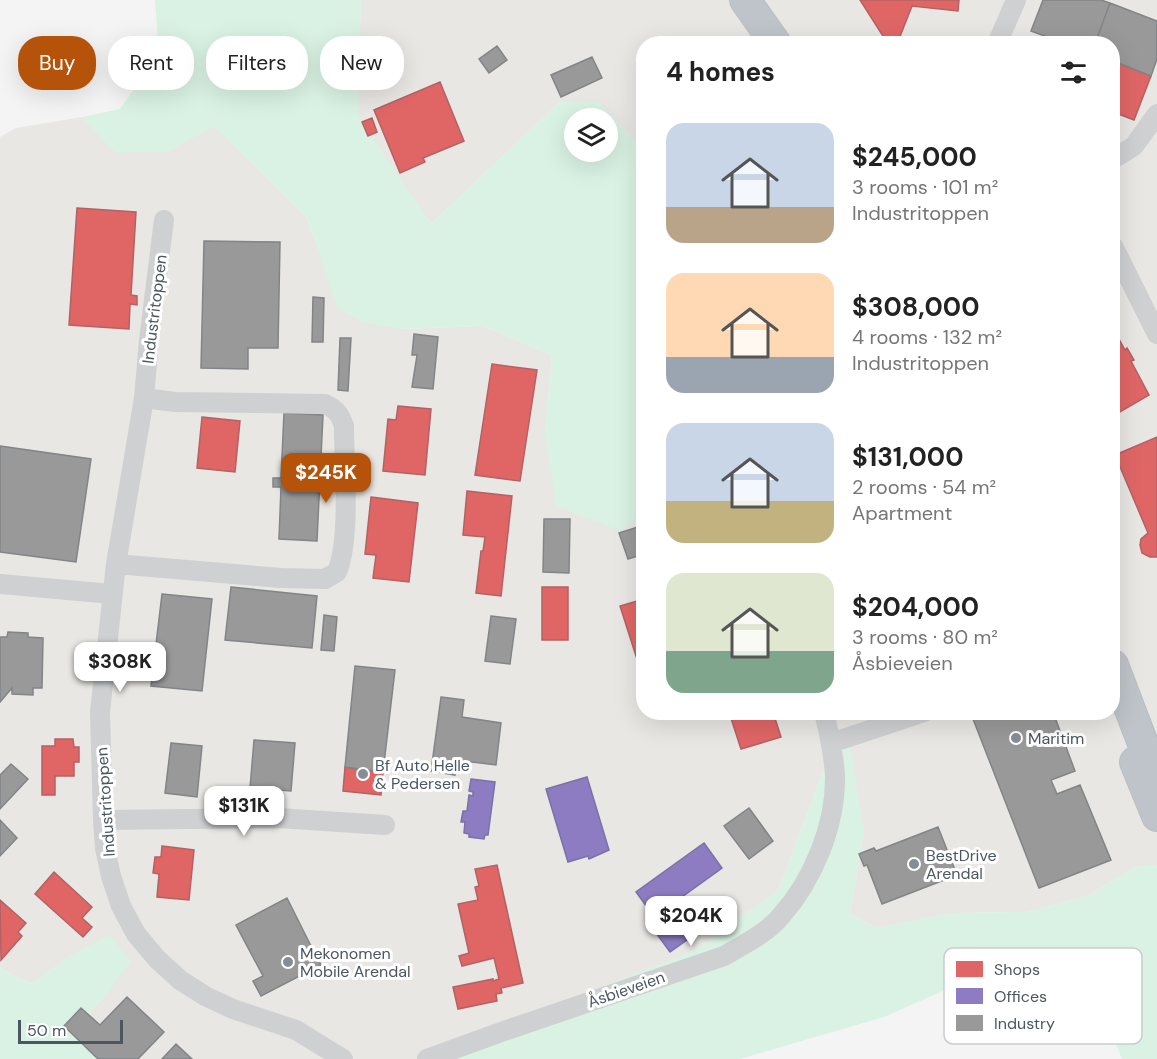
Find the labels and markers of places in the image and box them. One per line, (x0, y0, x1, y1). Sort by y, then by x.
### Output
pin: $245K (284, 453, 368, 504)
pin: $308K (78, 642, 162, 693)
place label: Maritim (1028, 728, 1084, 749)
marker: Maritim (1009, 731, 1023, 745)
place label: Bf Auto Helle & Pedersen (375, 755, 470, 794)
marker: Bf Auto Helle & Pedersen (356, 767, 370, 781)
pin: $131K (202, 786, 286, 837)
place label: BestDrive Arendal (926, 845, 997, 884)
marker: BestDrive Arendal (907, 857, 921, 871)
pin: $204K (649, 896, 733, 947)
place label: Mekonomen Mobile Arendal (300, 943, 411, 982)
marker: Mekonomen Mobile Arendal (281, 955, 295, 969)

